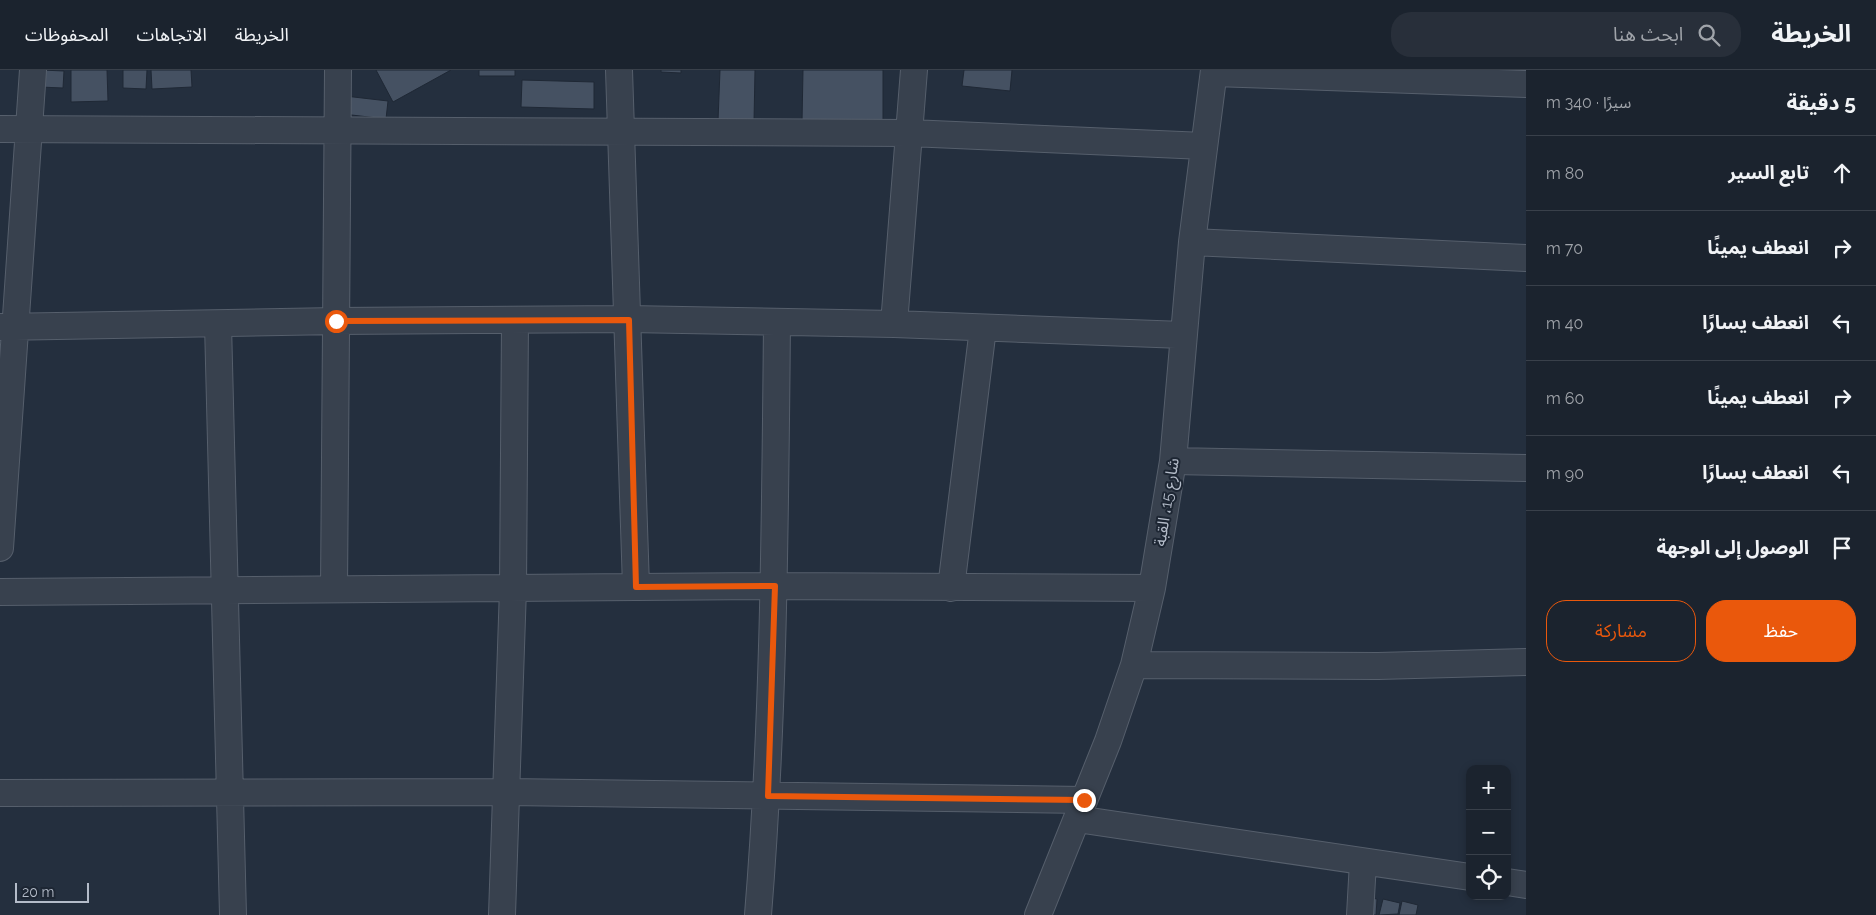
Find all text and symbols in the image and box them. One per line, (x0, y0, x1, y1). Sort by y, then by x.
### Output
search box (1391, 12, 1741, 57)
text: الخريطة (1771, 19, 1851, 48)
icon: search (1695, 21, 1723, 49)
text: ابحث هنا (1613, 23, 1683, 45)
text: المحفوظات (25, 24, 109, 45)
text: الاتجاهات (137, 24, 207, 45)
text: الخريطة (235, 24, 289, 45)
text: 5 دقيقة (1786, 90, 1856, 115)
text: سيرًا · 340 m (1546, 93, 1631, 112)
icon: ahead (1828, 159, 1856, 187)
text: تابع السير (1728, 161, 1809, 183)
text: 80 m (1546, 164, 1584, 183)
icon: right (1828, 234, 1856, 262)
text: انعطف يمينًا (1707, 236, 1809, 258)
text: 70 m (1546, 239, 1583, 258)
icon: left (1828, 309, 1856, 337)
route start (325, 310, 348, 333)
text: انعطف يسارًا (1702, 311, 1809, 333)
text: 40 m (1546, 314, 1583, 333)
icon: right (1828, 384, 1856, 412)
text: انعطف يمينًا (1707, 386, 1809, 408)
text: 60 m (1546, 389, 1584, 408)
street label: شارع 15، القبة (1150, 456, 1186, 548)
icon: left (1828, 459, 1856, 487)
text: انعطف يسارًا (1702, 461, 1809, 483)
text: 90 m (1546, 464, 1584, 483)
icon: arrive (1828, 534, 1856, 562)
text: الوصول إلى الوجهة (1656, 536, 1809, 558)
button: مشاركة (1546, 600, 1696, 662)
button: حفظ (1706, 600, 1856, 662)
map controls (1466, 765, 1511, 900)
button: + (1466, 765, 1511, 810)
route end (1073, 789, 1096, 812)
button: − (1466, 810, 1511, 855)
button: locate (1466, 855, 1511, 900)
scale bar (15, 880, 89, 903)
text: 20 m (22, 884, 54, 900)

